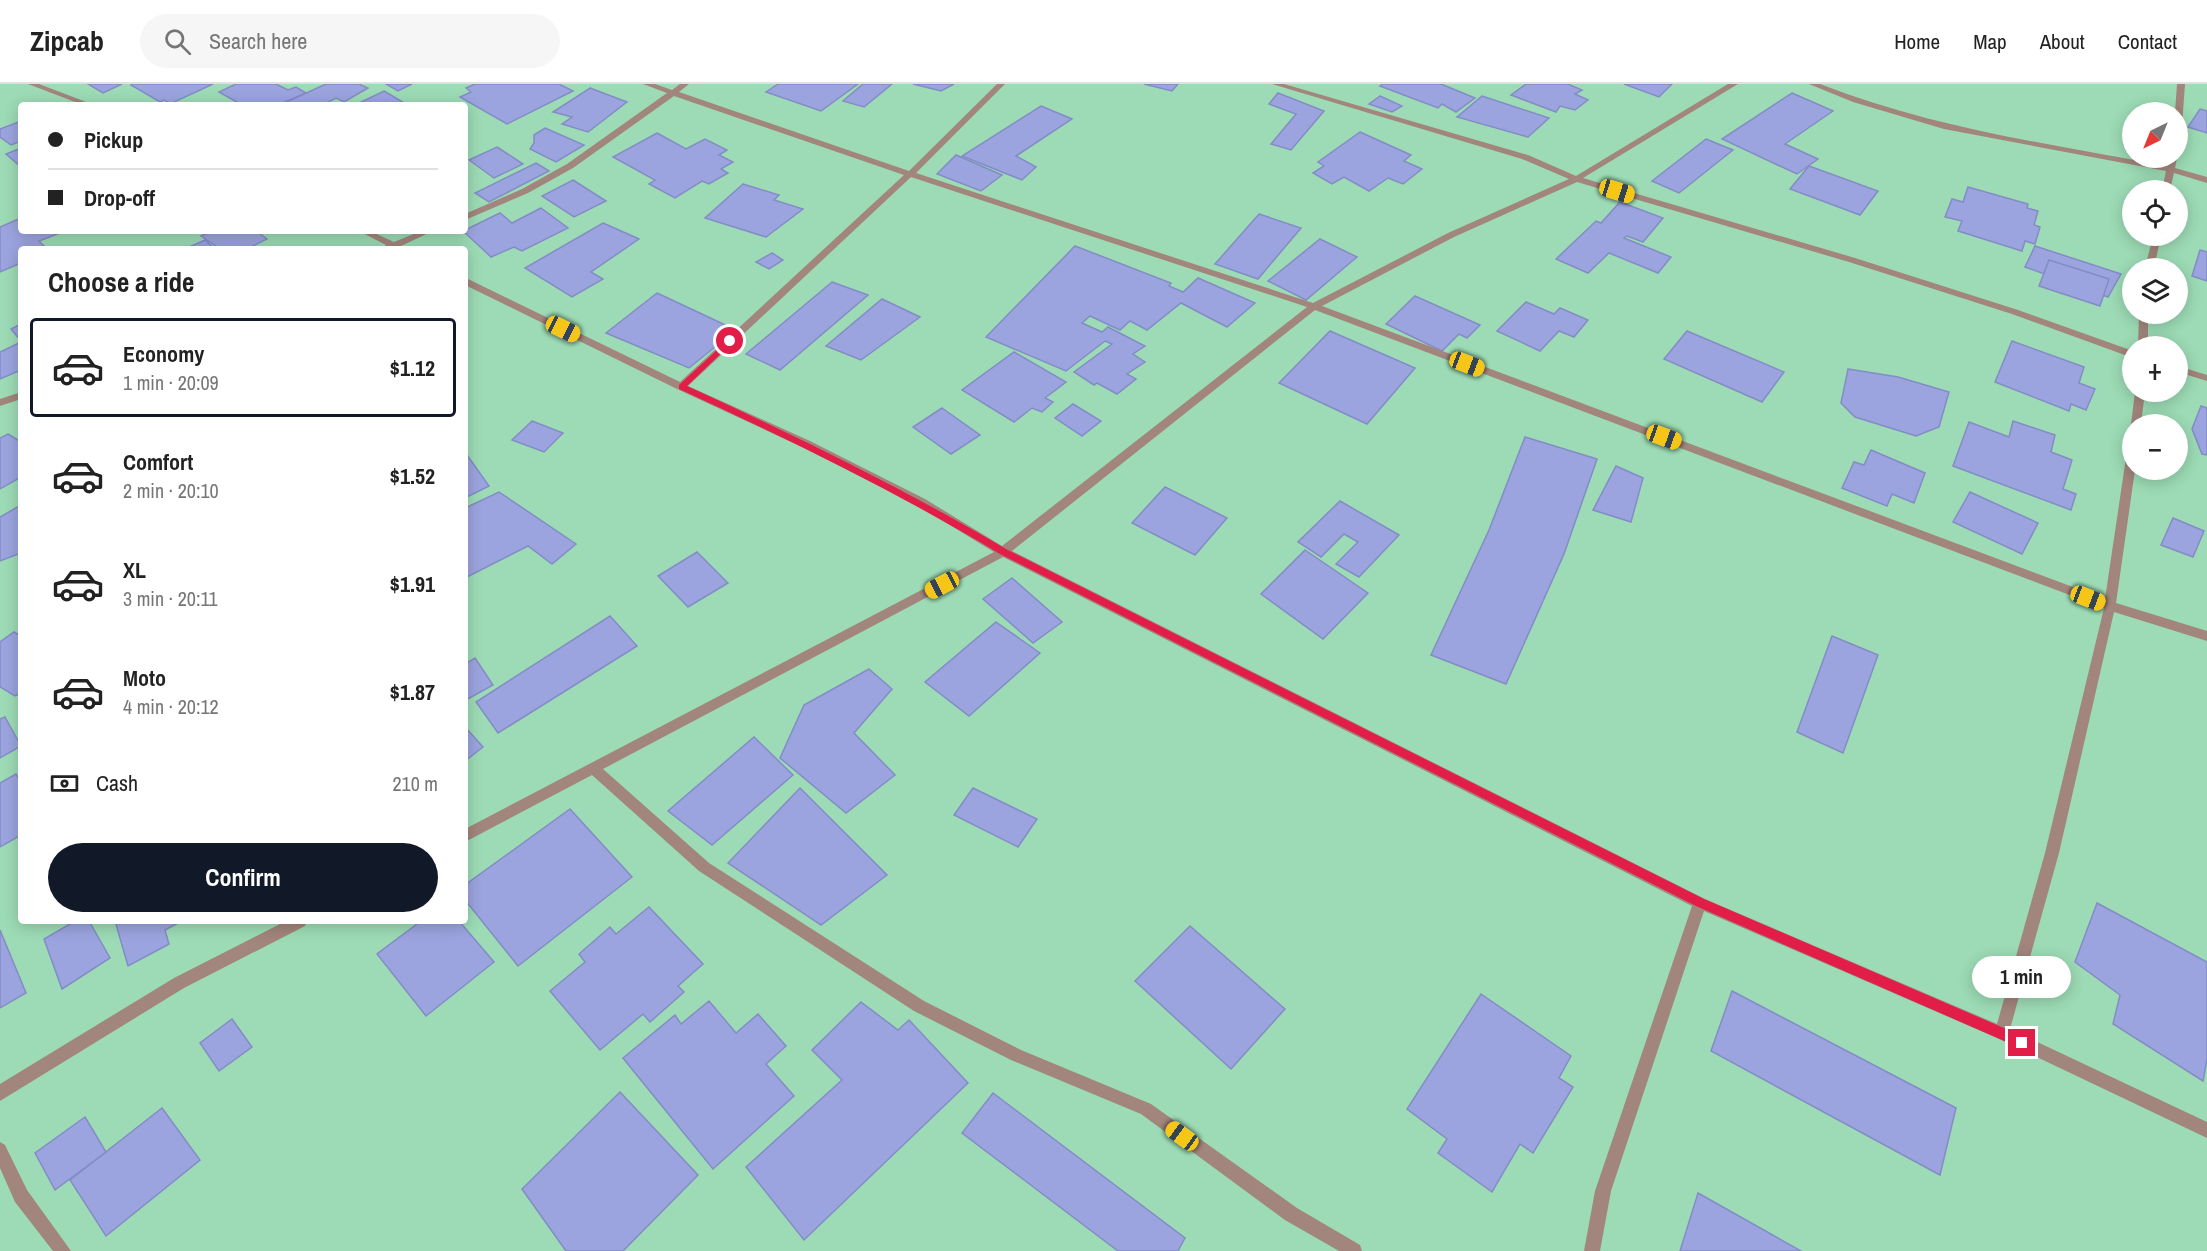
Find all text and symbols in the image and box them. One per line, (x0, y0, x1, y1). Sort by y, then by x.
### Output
search box (140, 14, 560, 68)
text: Zipcab (30, 22, 104, 60)
icon: search (161, 25, 194, 58)
text: Search here (209, 26, 307, 56)
text: Home (1894, 27, 1940, 56)
text: Map (1973, 27, 2007, 56)
text: About (2040, 27, 2085, 56)
text: Contact (2118, 27, 2177, 56)
north arrow (2122, 102, 2188, 168)
map controls (2122, 102, 2188, 480)
text: Pickup (84, 125, 143, 155)
car (1597, 177, 1637, 205)
button: locate (2122, 180, 2188, 246)
text: Drop-off (84, 183, 155, 213)
button: layers (2122, 258, 2188, 324)
text: Choose a ride (48, 264, 194, 300)
car (543, 313, 583, 345)
route start (716, 327, 743, 354)
button: + (2122, 336, 2188, 402)
text: Economy (123, 339, 204, 369)
icon: car (51, 341, 105, 395)
car (1447, 349, 1487, 379)
text: $1.12 (390, 353, 435, 383)
text: 1 min · 20:09 (123, 369, 219, 396)
button: − (2122, 414, 2188, 480)
car (1644, 422, 1684, 452)
text: Comfort (123, 447, 193, 477)
icon: car (51, 449, 105, 503)
text: $1.52 (390, 461, 435, 491)
text: 2 min · 20:10 (123, 477, 219, 504)
text: XL (123, 555, 146, 585)
icon: car (51, 557, 105, 611)
text: $1.91 (390, 569, 435, 599)
car (922, 569, 962, 601)
car (2068, 583, 2108, 613)
text: 3 min · 20:11 (123, 585, 218, 612)
text: Moto (123, 663, 166, 693)
icon: car (51, 665, 105, 719)
text: $1.87 (390, 677, 435, 707)
text: 4 min · 20:12 (123, 693, 219, 720)
icon: cash (48, 767, 81, 800)
text: Cash (96, 768, 138, 798)
text: 210 m (392, 770, 438, 797)
button: Confirm (48, 843, 438, 912)
callout: 1 min (1972, 956, 2072, 998)
text: 1 min (2000, 963, 2043, 990)
route end (2008, 1029, 2035, 1056)
car (1162, 1118, 1202, 1154)

